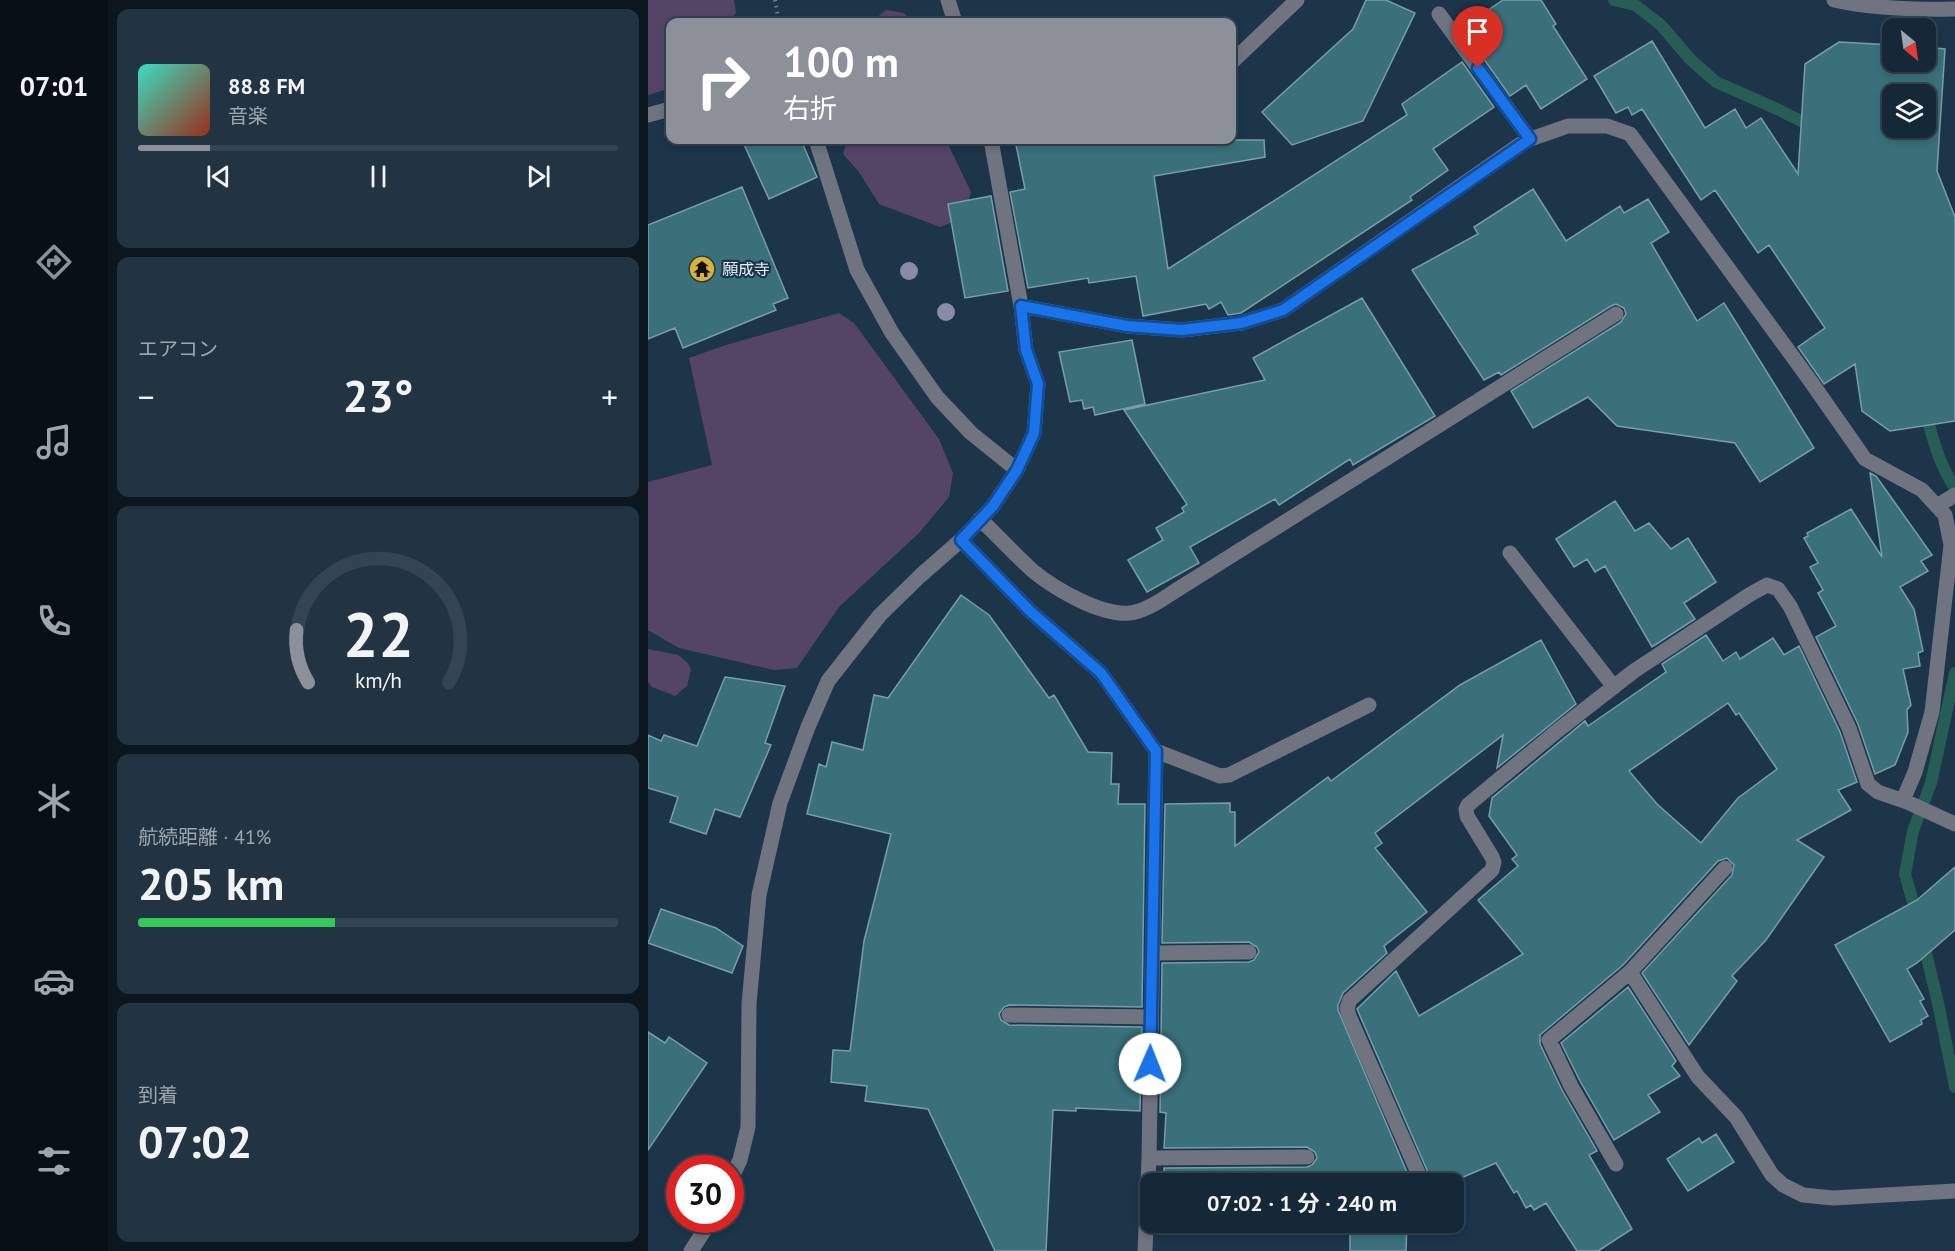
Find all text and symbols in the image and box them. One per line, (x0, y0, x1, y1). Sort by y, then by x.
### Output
pin (1452, 6, 1503, 68)
icon: arrive (1461, 15, 1494, 48)
north arrow (1882, 18, 1936, 72)
map controls (1882, 18, 1936, 138)
text: 100 m (783, 34, 899, 89)
icon: right (684, 42, 762, 120)
text: 07:01 (20, 69, 88, 103)
text: 88.8 FM (228, 72, 305, 100)
button: layers (1882, 84, 1936, 138)
text: 右折 (783, 91, 837, 125)
text: 音楽 (228, 103, 268, 129)
icon: previous (202, 160, 235, 193)
icon: pause (362, 160, 395, 193)
icon: next (522, 160, 555, 193)
icon: directions (33, 241, 75, 283)
temple icon: 願成寺 (687, 254, 717, 284)
place label: 願成寺 (722, 259, 770, 279)
text: エアコン (138, 336, 218, 362)
text: 23° (343, 366, 413, 424)
text: − (138, 375, 155, 418)
text: + (601, 375, 618, 418)
icon: music (33, 421, 75, 463)
text: 22 (343, 593, 413, 674)
icon: phone (33, 600, 75, 642)
text: km/h (354, 666, 401, 694)
icon: climate (33, 780, 75, 822)
text: 航続距離 · 41% (138, 824, 271, 850)
text: 205 km (138, 854, 284, 912)
icon: car (33, 960, 75, 1002)
position arrow (1118, 1032, 1182, 1096)
text: 到着 (138, 1082, 178, 1108)
text: 07:02 (138, 1112, 252, 1170)
icon: filters (33, 1140, 75, 1182)
speed limit sign: 30 (666, 1155, 744, 1233)
text: 07:02 · 1 分 · 240 m (1207, 1189, 1397, 1217)

